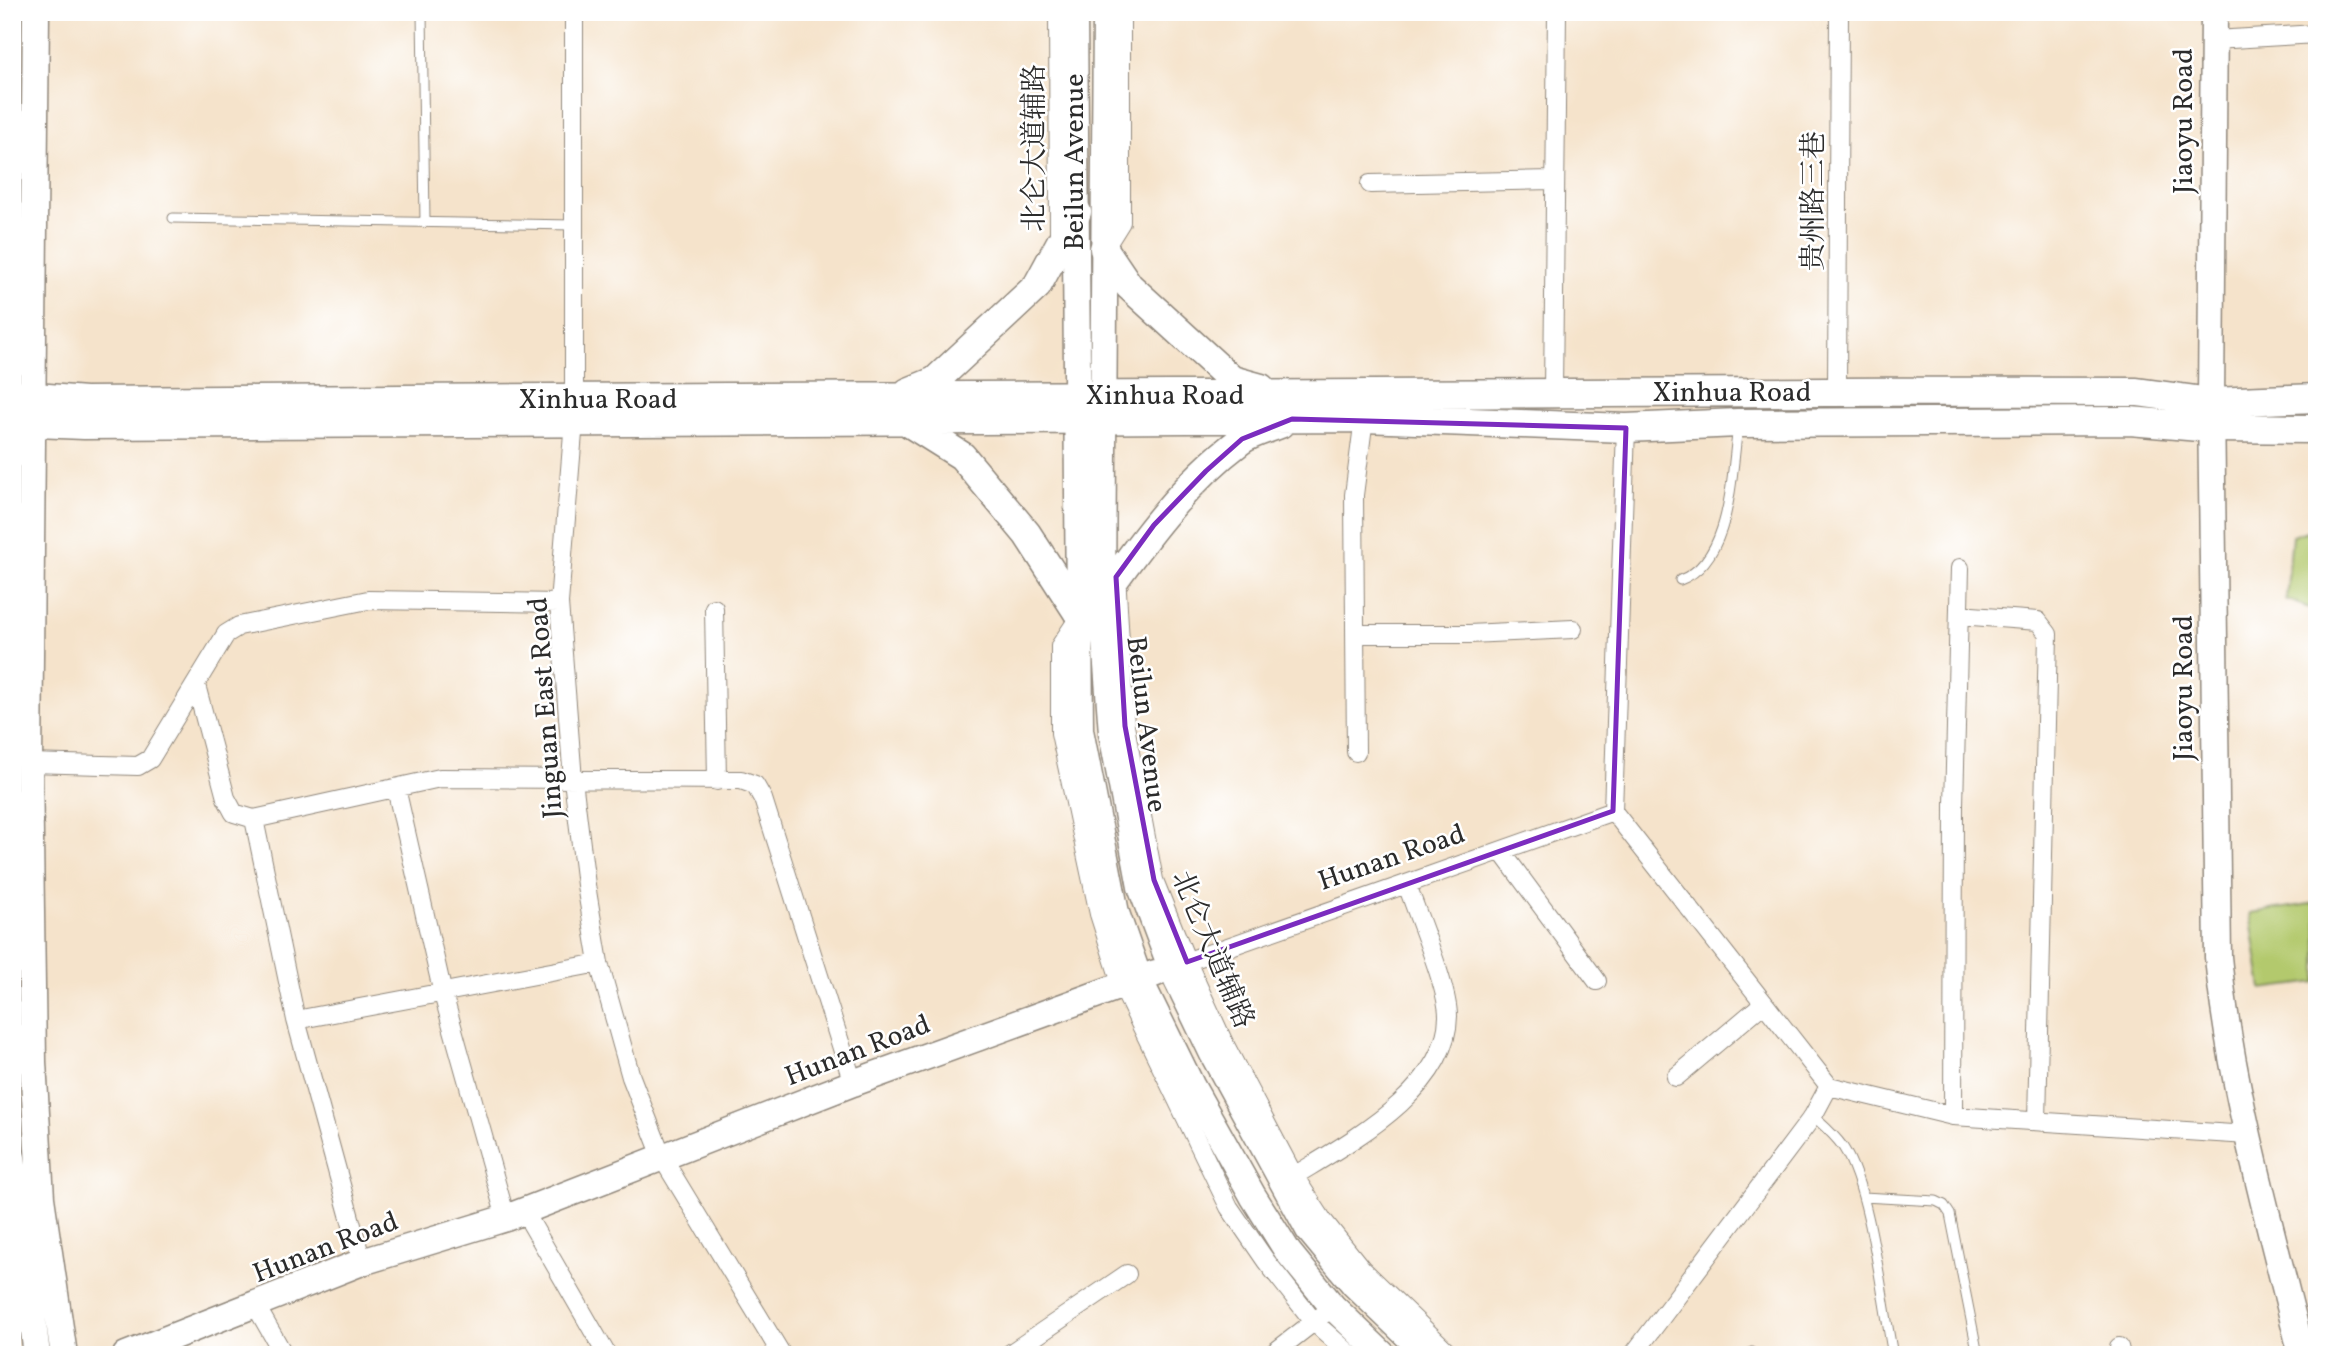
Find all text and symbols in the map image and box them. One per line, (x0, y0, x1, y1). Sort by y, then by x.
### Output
street label: Jiaoyu Road (2165, 48, 2204, 194)
street label: 北仑大道辅路 (1016, 64, 1055, 232)
street label: Beilun Avenue (1056, 73, 1095, 251)
street label: 贵州路三巷 (1795, 131, 1834, 271)
street label: Xinhua Road (1652, 374, 1812, 413)
street label: Xinhua Road (1085, 377, 1245, 416)
street label: Xinhua Road (518, 381, 678, 420)
street label: Jinguan East Road (519, 596, 574, 820)
street label: Jiaoyu Road (2165, 615, 2204, 761)
street label: Beilun Avenue (1115, 634, 1176, 815)
street label: Hunan Road (1313, 815, 1471, 902)
street label: 北仑大道辅路 (1161, 865, 1262, 1035)
street label: Hunan Road (779, 1006, 936, 1097)
street label: Hunan Road (247, 1203, 404, 1294)

